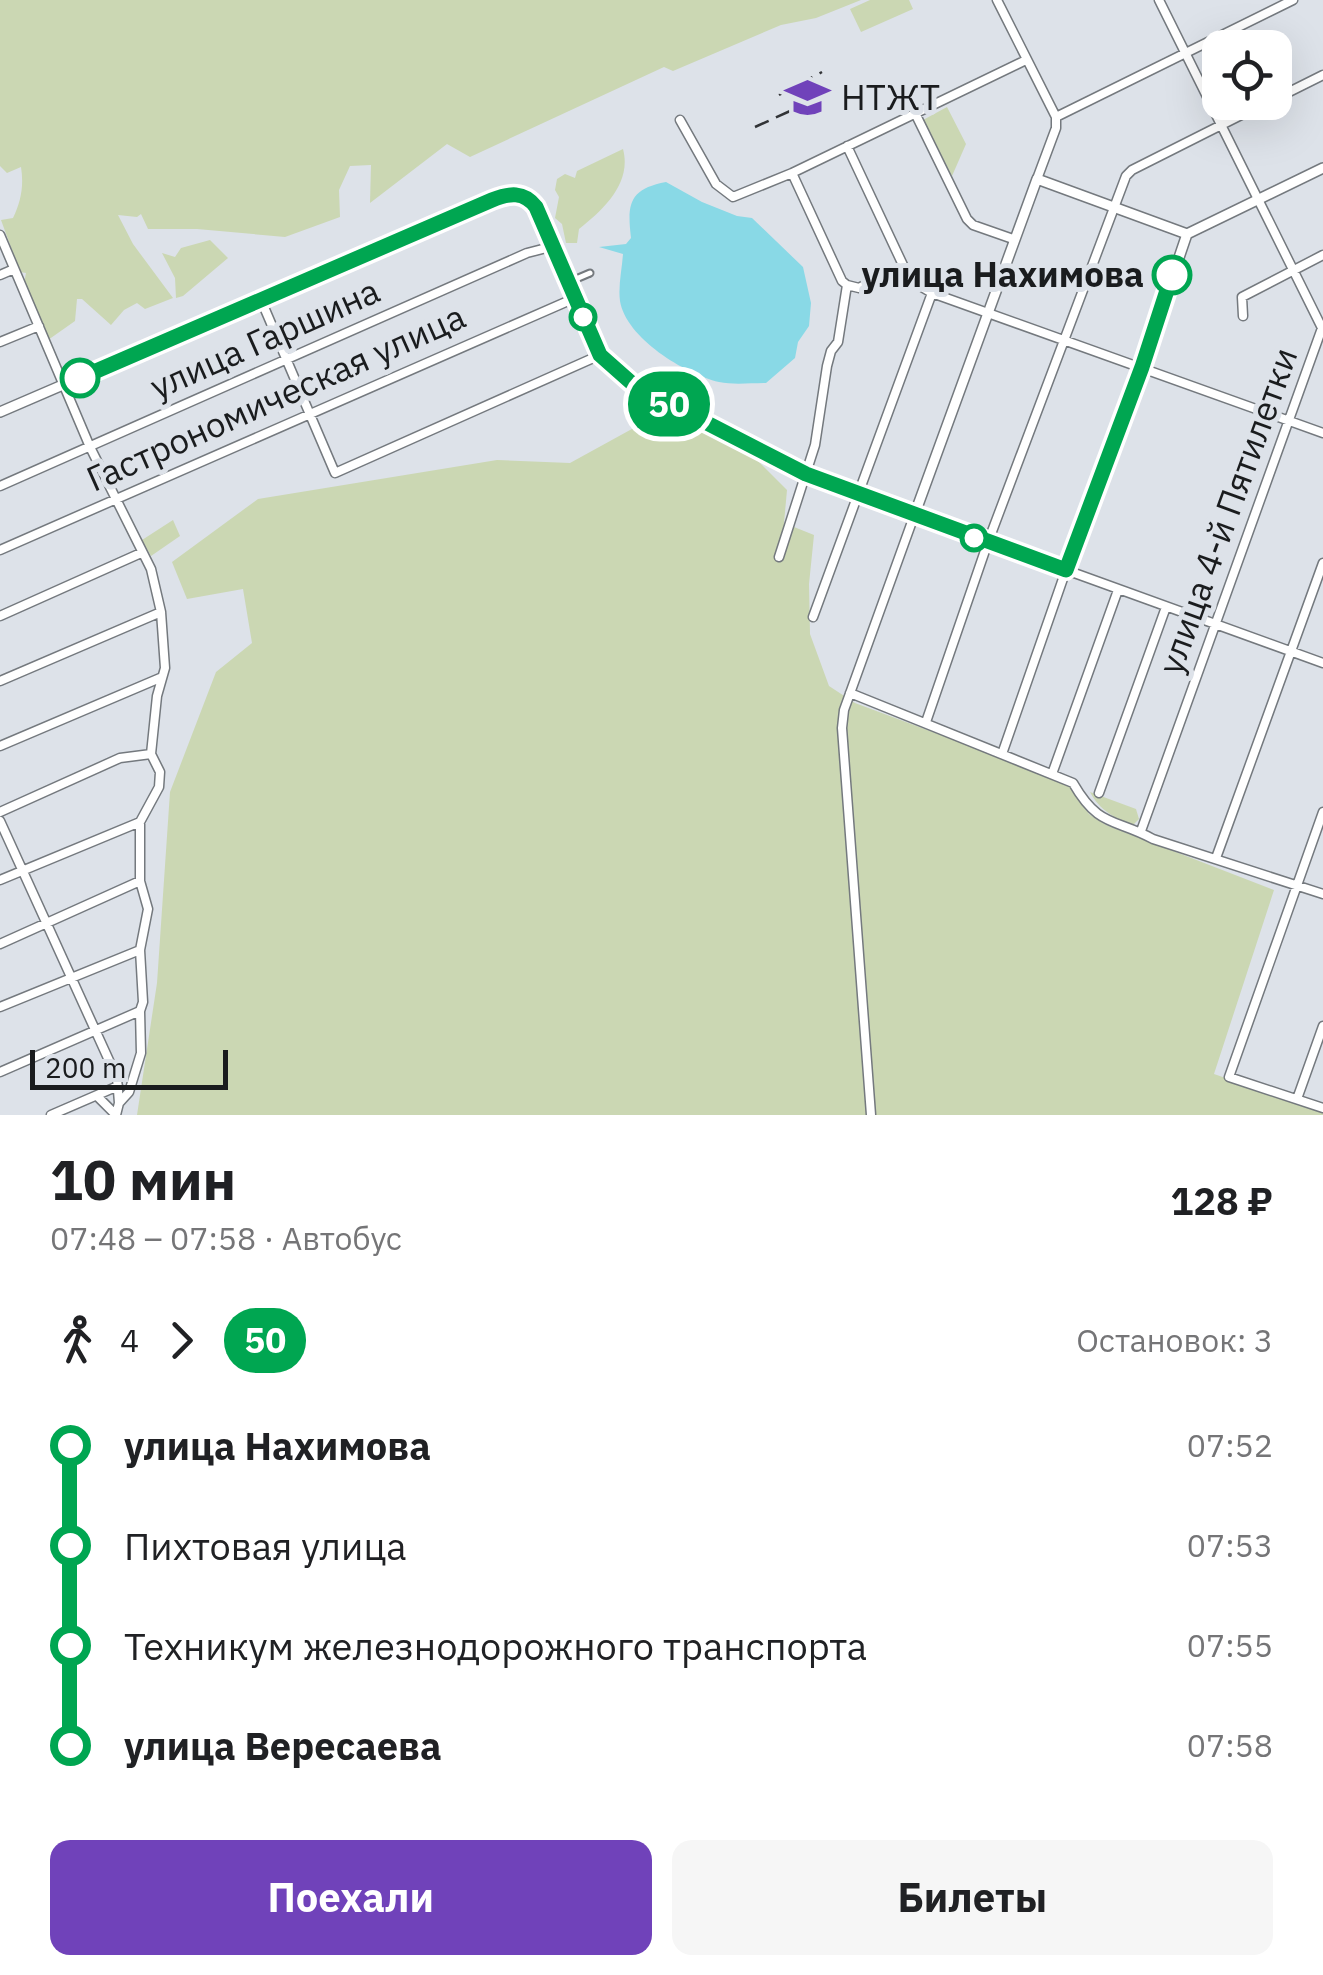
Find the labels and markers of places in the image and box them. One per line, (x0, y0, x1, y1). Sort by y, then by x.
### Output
school or university icon: НТЖТ (784, 74, 832, 122)
place label: НТЖТ (841, 74, 940, 120)
place label: улица Нахимова (861, 251, 1144, 297)
marker: улица Нахимова (1153, 256, 1191, 294)
unlabelled marker (570, 304, 596, 330)
unlabelled marker (61, 359, 99, 397)
unlabelled marker (961, 525, 987, 551)

